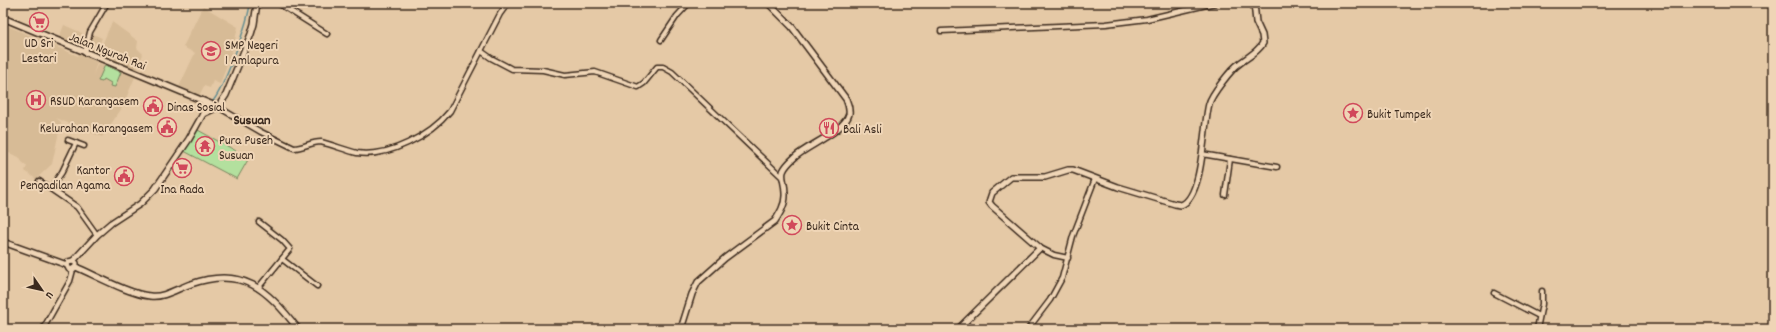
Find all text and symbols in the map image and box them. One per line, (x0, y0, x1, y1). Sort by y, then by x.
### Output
supermarket icon: UD Sri Lestari (28, 11, 50, 33)
street label: Jalan Ngurah Rai (66, 28, 149, 77)
place label: UD Sri Lestari (22, 35, 57, 69)
place label: SMP Negeri 1 Amlapura (225, 37, 279, 71)
school or university icon: SMP Negeri 1 Amlapura (200, 40, 222, 62)
hospital icon: RSUD Karangasem (25, 89, 47, 111)
place label: RSUD Karangasem (50, 93, 139, 112)
public building icon: Dinas Sosial (142, 95, 164, 117)
place label: Dinas Sosial (167, 99, 225, 118)
place icon: Bukit Tumpek (1342, 102, 1364, 124)
place label: Bukit Tumpek (1367, 106, 1431, 125)
district label: Susuan (233, 111, 271, 131)
public building icon: Kelurahan Karangasem (156, 116, 178, 138)
restaurant icon: Bali Asli (818, 117, 840, 139)
place label: Kelurahan Karangasem (40, 120, 153, 139)
place label: Bali Asli (843, 121, 882, 140)
place label: Pura Puseh Susuan (219, 132, 273, 166)
temple icon: Pura Puseh Susuan (194, 135, 216, 157)
supermarket icon: Ina Rada (171, 157, 193, 179)
place label: Kantor Pengadilan Agama (20, 162, 111, 196)
public building icon: Kantor Pengadilan Agama (113, 165, 135, 187)
place label: Ina Rada (160, 181, 205, 200)
place icon: Bukit Cinta (781, 214, 803, 236)
place label: Bukit Cinta (806, 218, 860, 237)
north arrow (22, 270, 62, 310)
text: U (41, 288, 57, 301)

